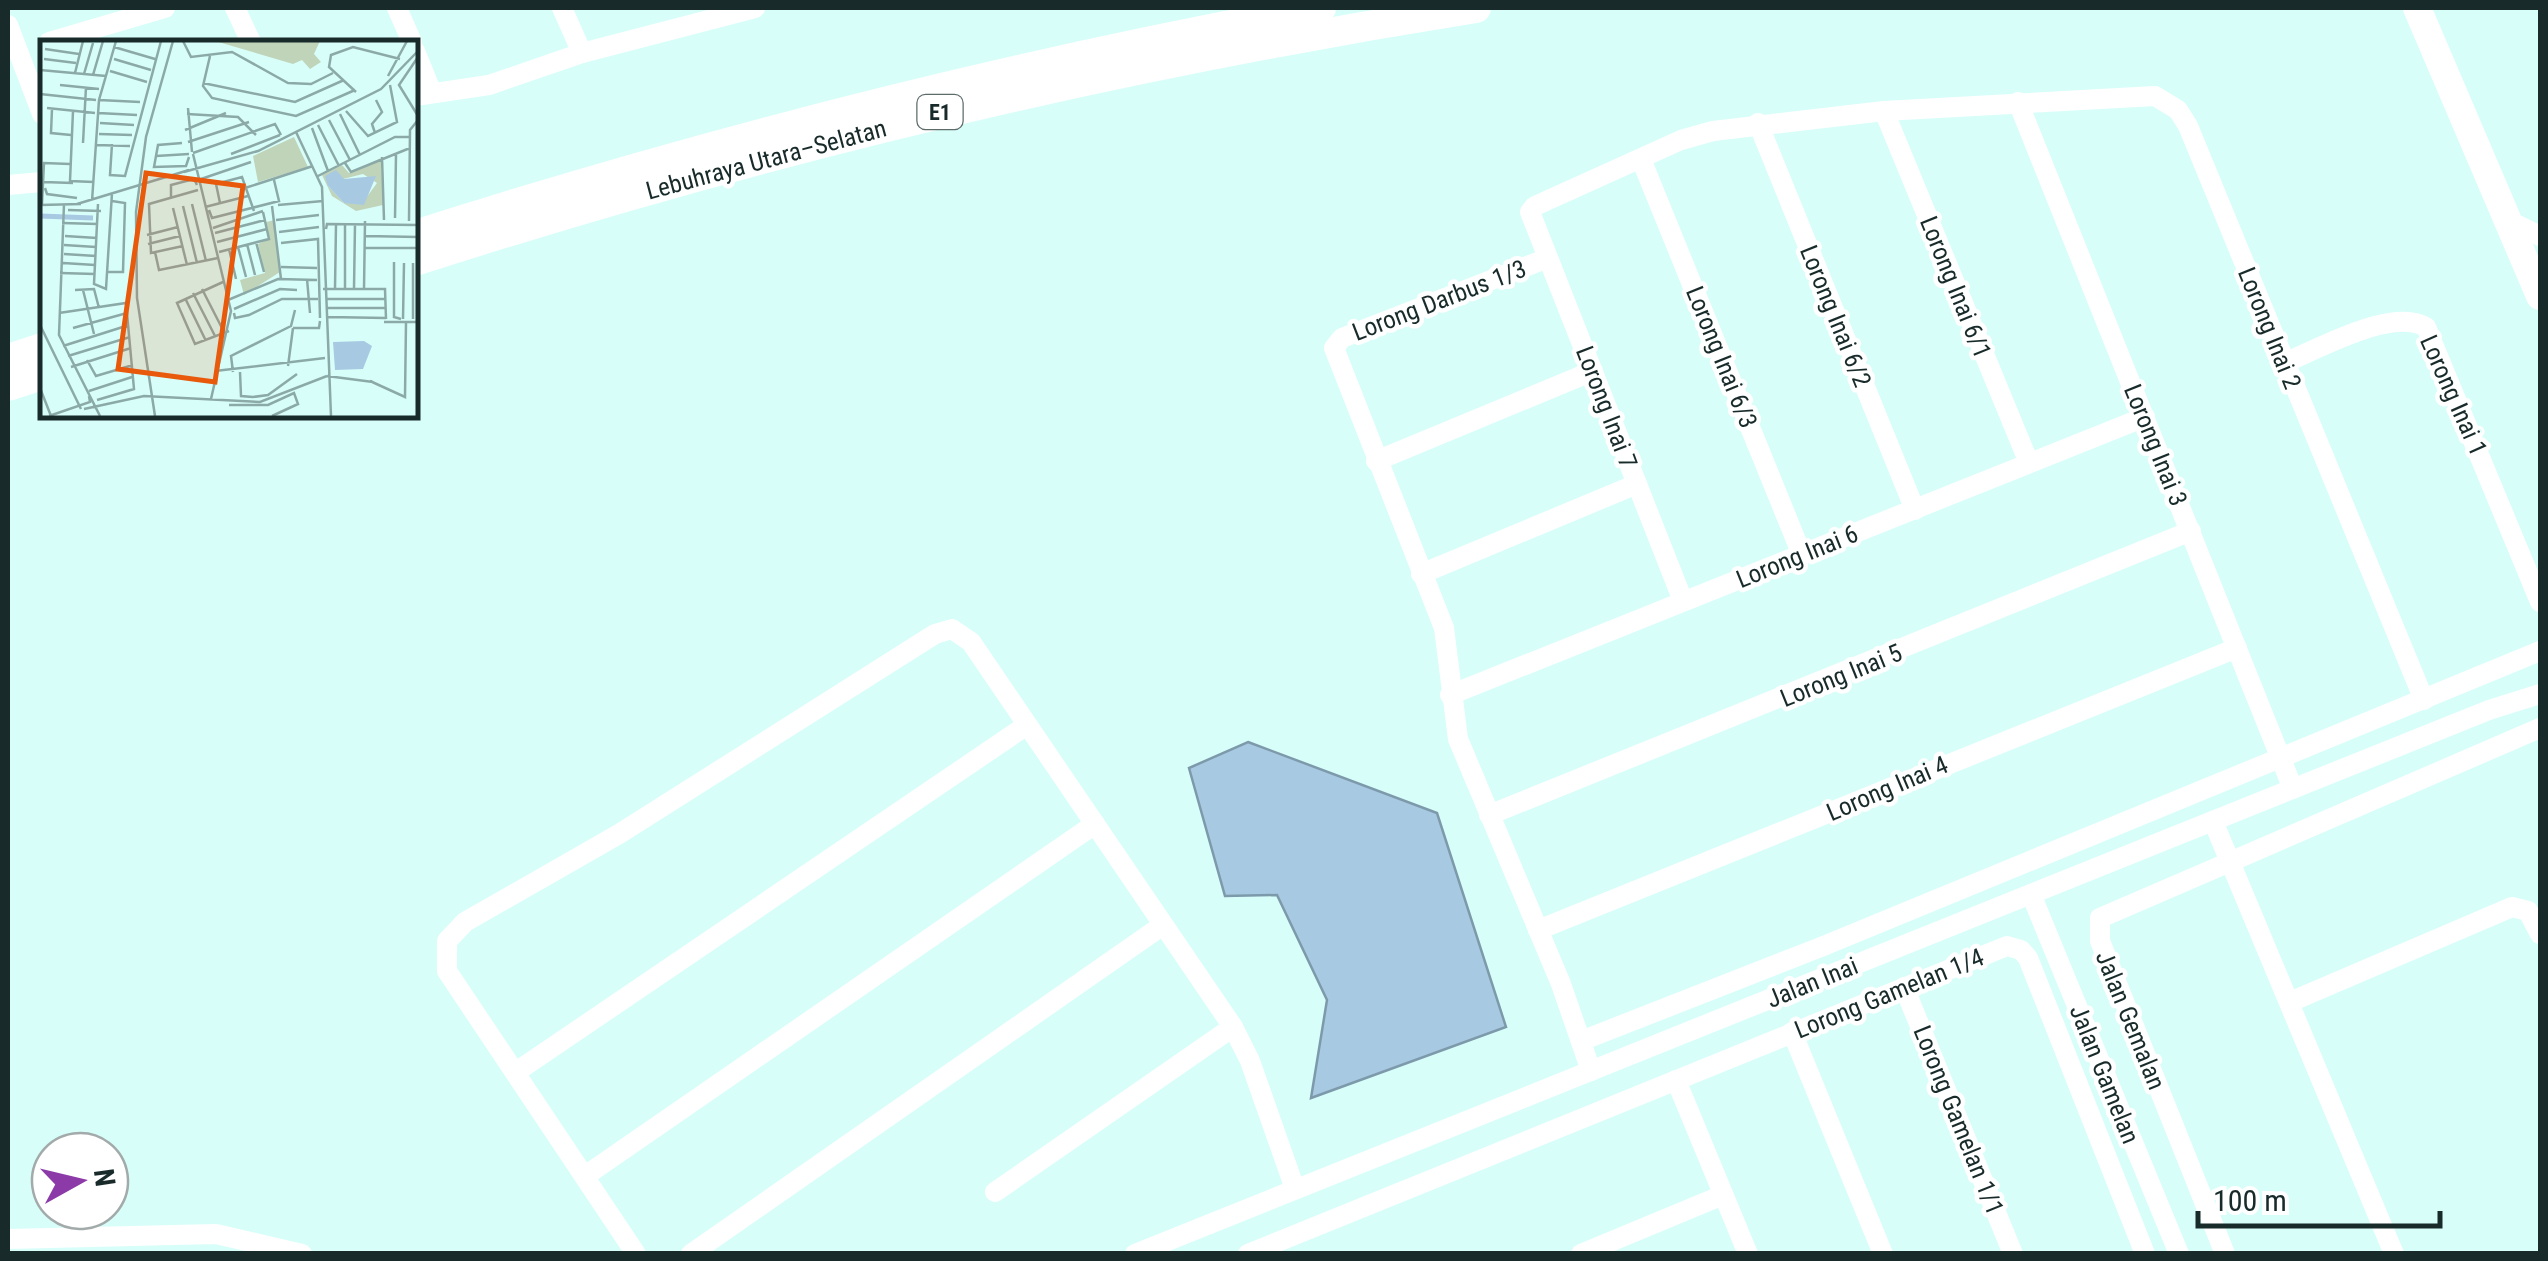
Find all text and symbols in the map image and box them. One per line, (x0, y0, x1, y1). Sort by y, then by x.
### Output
inset map (40, 40, 418, 418)
road number: E1 (918, 95, 962, 129)
street label: Lebuhraya Utara–Selatan (643, 113, 889, 206)
street label: Lorong Inai 6/1 (1914, 212, 1997, 362)
street label: Lorong Inai 6/2 (1794, 241, 1877, 391)
street label: Lorong Darbus 1/3 (1348, 254, 1530, 347)
street label: Lorong Inai 2 (2232, 263, 2307, 393)
street label: Lorong Inai 6/3 (1680, 282, 1763, 432)
street label: Lorong Inai 1 (2414, 331, 2493, 460)
street label: Lorong Inai 7 (1570, 342, 1643, 472)
street label: Lorong Inai 3 (2118, 380, 2193, 510)
street label: Lorong Inai 6 (1732, 519, 1862, 594)
street label: Lorong Inai 5 (1776, 638, 1906, 713)
street label: Lorong Inai 4 (1822, 750, 1952, 827)
street label: Lorong Gamelan 1/4 (1790, 942, 1988, 1045)
street label: Jalan Gemalan (2090, 947, 2171, 1094)
street label: Jalan Inai (1762, 951, 1862, 1014)
street label: Jalan Gamelan (2064, 1001, 2145, 1148)
street label: Lorong Gamelan 1/1 (1907, 1021, 2010, 1219)
north arrow (30, 1131, 130, 1231)
scale bar (2198, 1166, 2440, 1228)
text: N (87, 1167, 122, 1188)
text: 100 m (2213, 1183, 2287, 1218)

